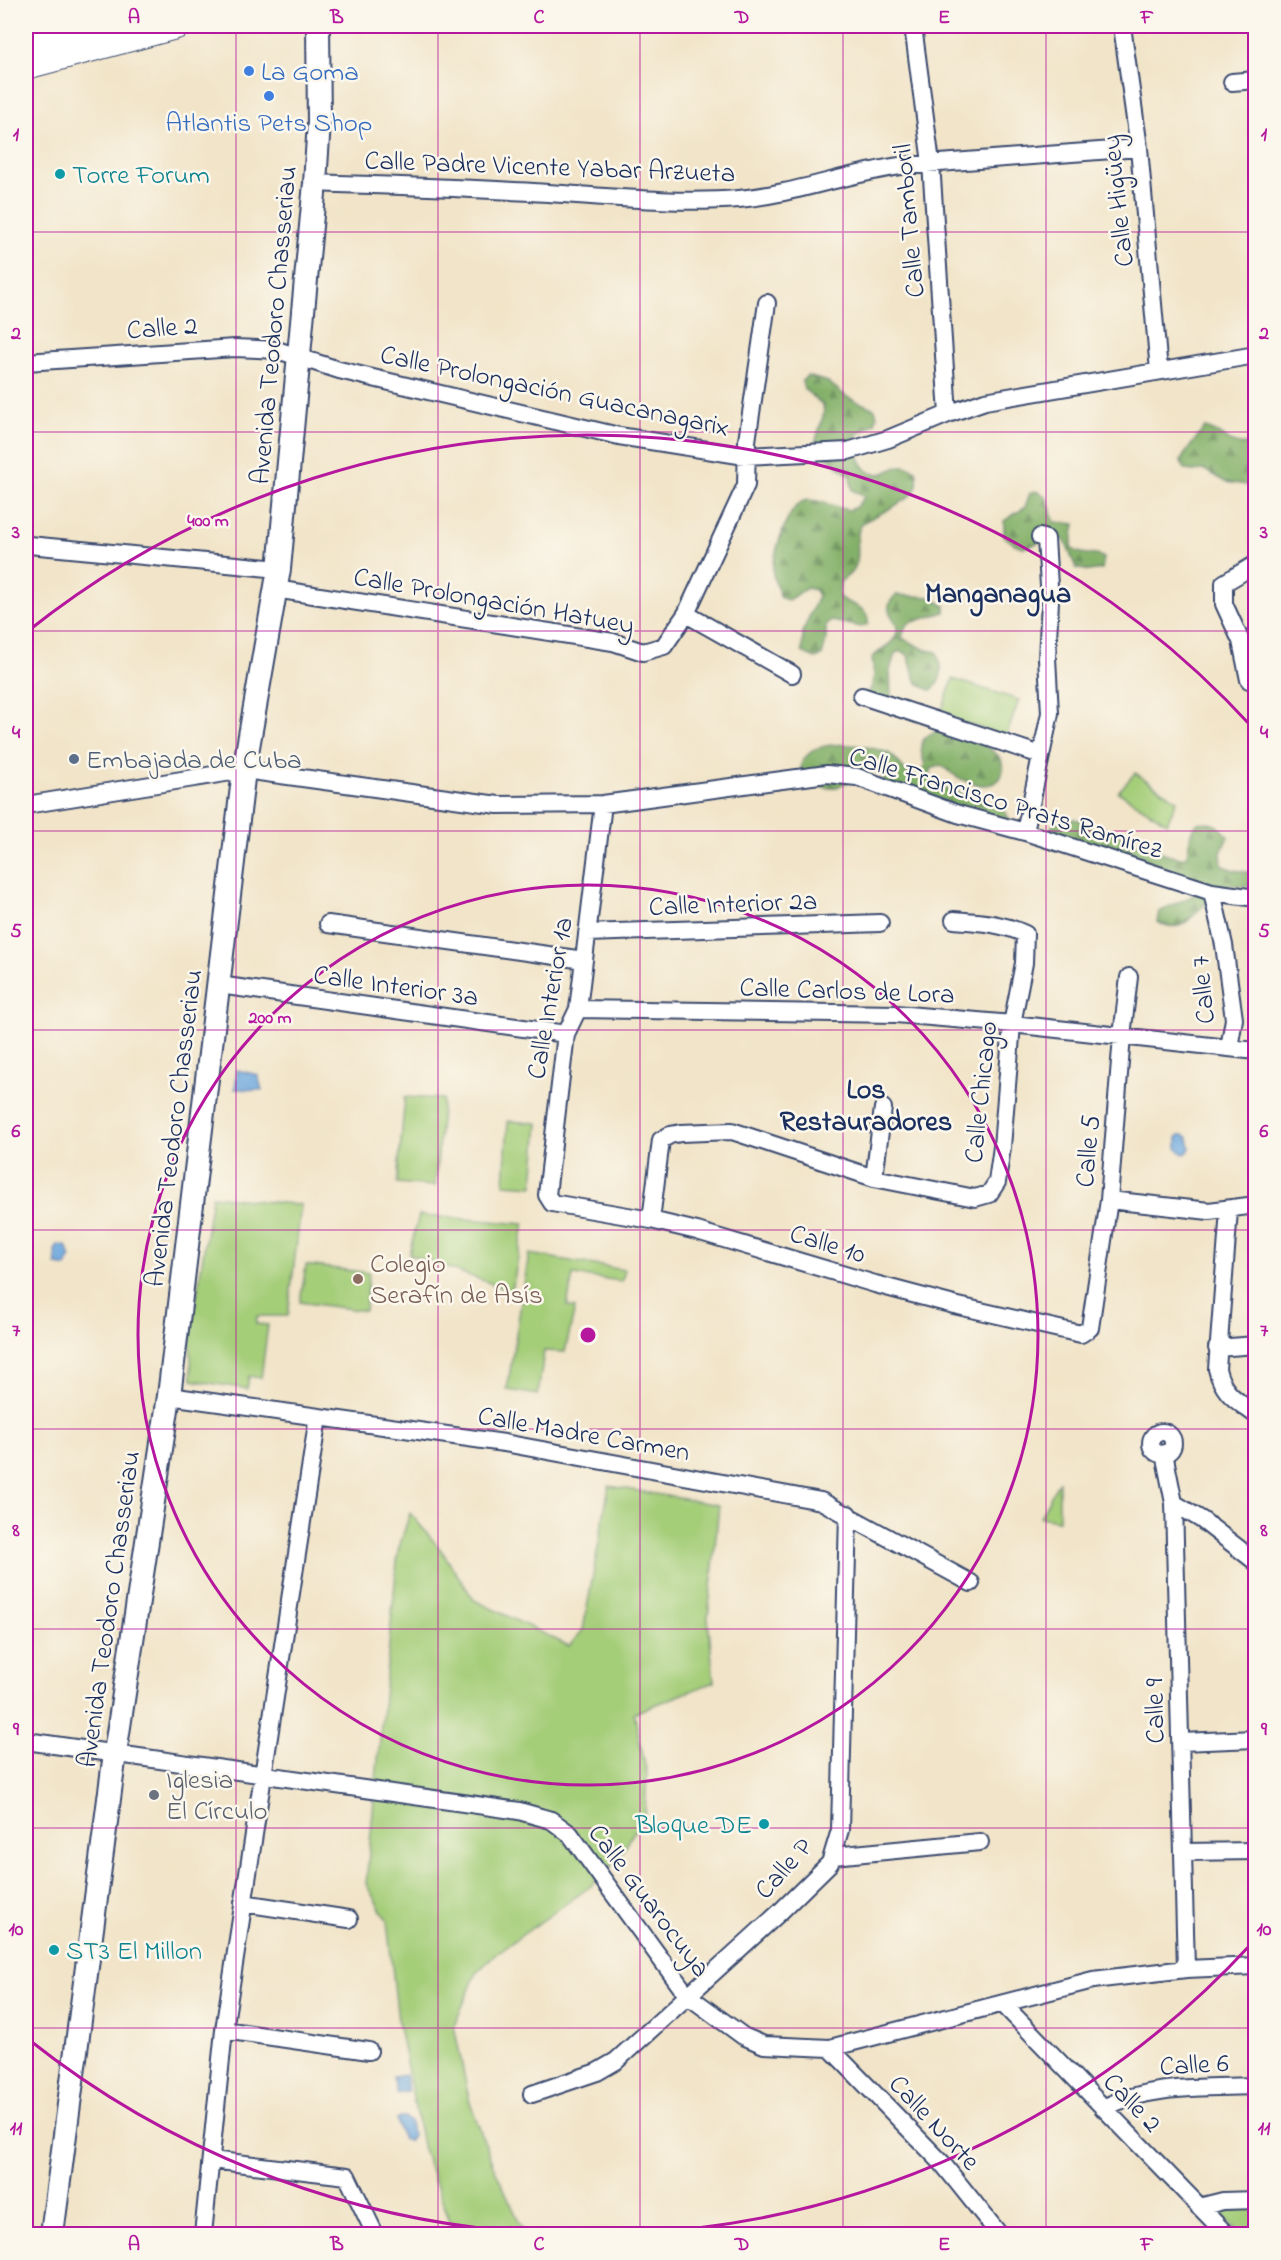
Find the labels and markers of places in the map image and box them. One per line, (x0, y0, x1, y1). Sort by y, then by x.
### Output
place label: La Goma (261, 54, 359, 93)
marker: La Goma (242, 64, 256, 78)
marker: Atlantis Pets Shop (262, 89, 276, 103)
place label: Atlantis Pets Shop (165, 105, 373, 144)
place label: Torre Forum (72, 157, 210, 196)
marker: Torre Forum (53, 167, 67, 181)
place label: Embajada de Cuba (86, 742, 302, 781)
marker: Embajada de Cuba (67, 752, 81, 766)
place label: Colegio Serafín de Asís (370, 1246, 543, 1316)
marker: Colegio Serafín de Asís (351, 1272, 365, 1286)
centre of rings (578, 1325, 598, 1345)
place label: Iglesia El Círculo (166, 1762, 268, 1832)
marker: Iglesia El Círculo (147, 1788, 161, 1802)
place label: Bloque DE (634, 1807, 752, 1846)
marker: Bloque DE (757, 1817, 771, 1831)
place label: ST3 El Millon (66, 1933, 202, 1972)
marker: ST3 El Millon (47, 1943, 61, 1957)

